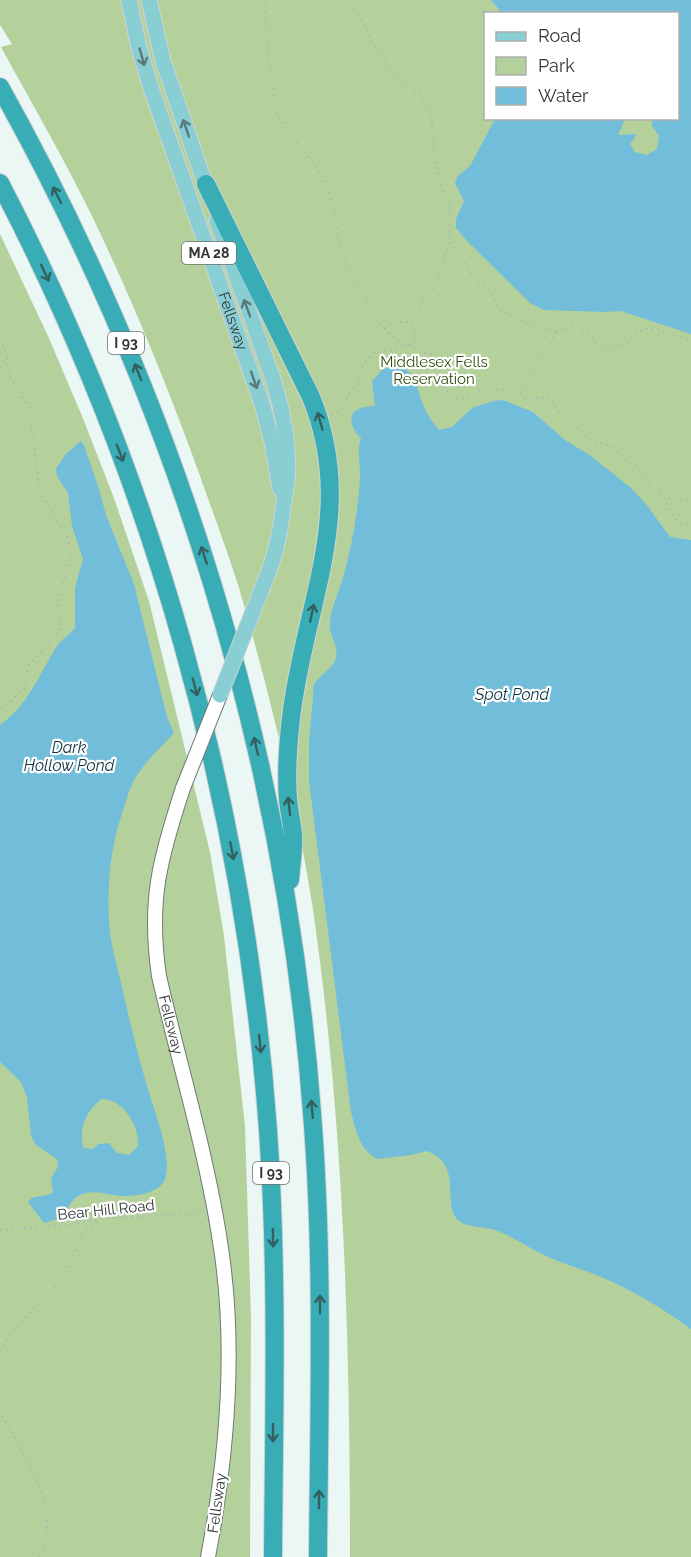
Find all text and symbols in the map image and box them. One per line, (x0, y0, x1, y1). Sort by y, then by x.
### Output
legend (484, 12, 679, 120)
text: Road (538, 25, 581, 46)
one-way arrow (137, 47, 148, 66)
text: Park (538, 55, 575, 76)
text: Water (538, 85, 589, 106)
one-way arrow (180, 119, 191, 138)
one-way arrow (51, 186, 62, 204)
road number: MA 28 (182, 242, 236, 264)
one-way arrow (39, 264, 51, 282)
street label: Fellsway (214, 290, 251, 353)
one-way arrow (241, 299, 252, 318)
road number: I 93 (108, 332, 144, 354)
park label: Middlesex Fells Reservation (380, 353, 488, 388)
one-way arrow (131, 363, 142, 382)
one-way arrow (250, 370, 261, 389)
one-way arrow (314, 412, 325, 431)
one-way arrow (116, 443, 127, 462)
one-way arrow (198, 546, 209, 565)
one-way arrow (306, 604, 318, 623)
one-way arrow (189, 678, 201, 697)
water label: Spot Pond (474, 685, 550, 704)
one-way arrow (250, 736, 262, 755)
water label: Dark Hollow Pond (24, 738, 115, 775)
one-way arrow (283, 797, 294, 817)
one-way arrow (227, 841, 238, 860)
street label: Fellsway (155, 993, 187, 1056)
one-way arrow (255, 1033, 266, 1053)
one-way arrow (306, 1099, 317, 1119)
road number: I 93 (253, 1162, 289, 1184)
street label: Bear Hill Road (57, 1196, 155, 1224)
one-way arrow (268, 1228, 279, 1248)
one-way arrow (314, 1294, 326, 1314)
one-way arrow (268, 1423, 279, 1443)
street label: Fellsway (204, 1472, 230, 1534)
one-way arrow (313, 1489, 324, 1509)

